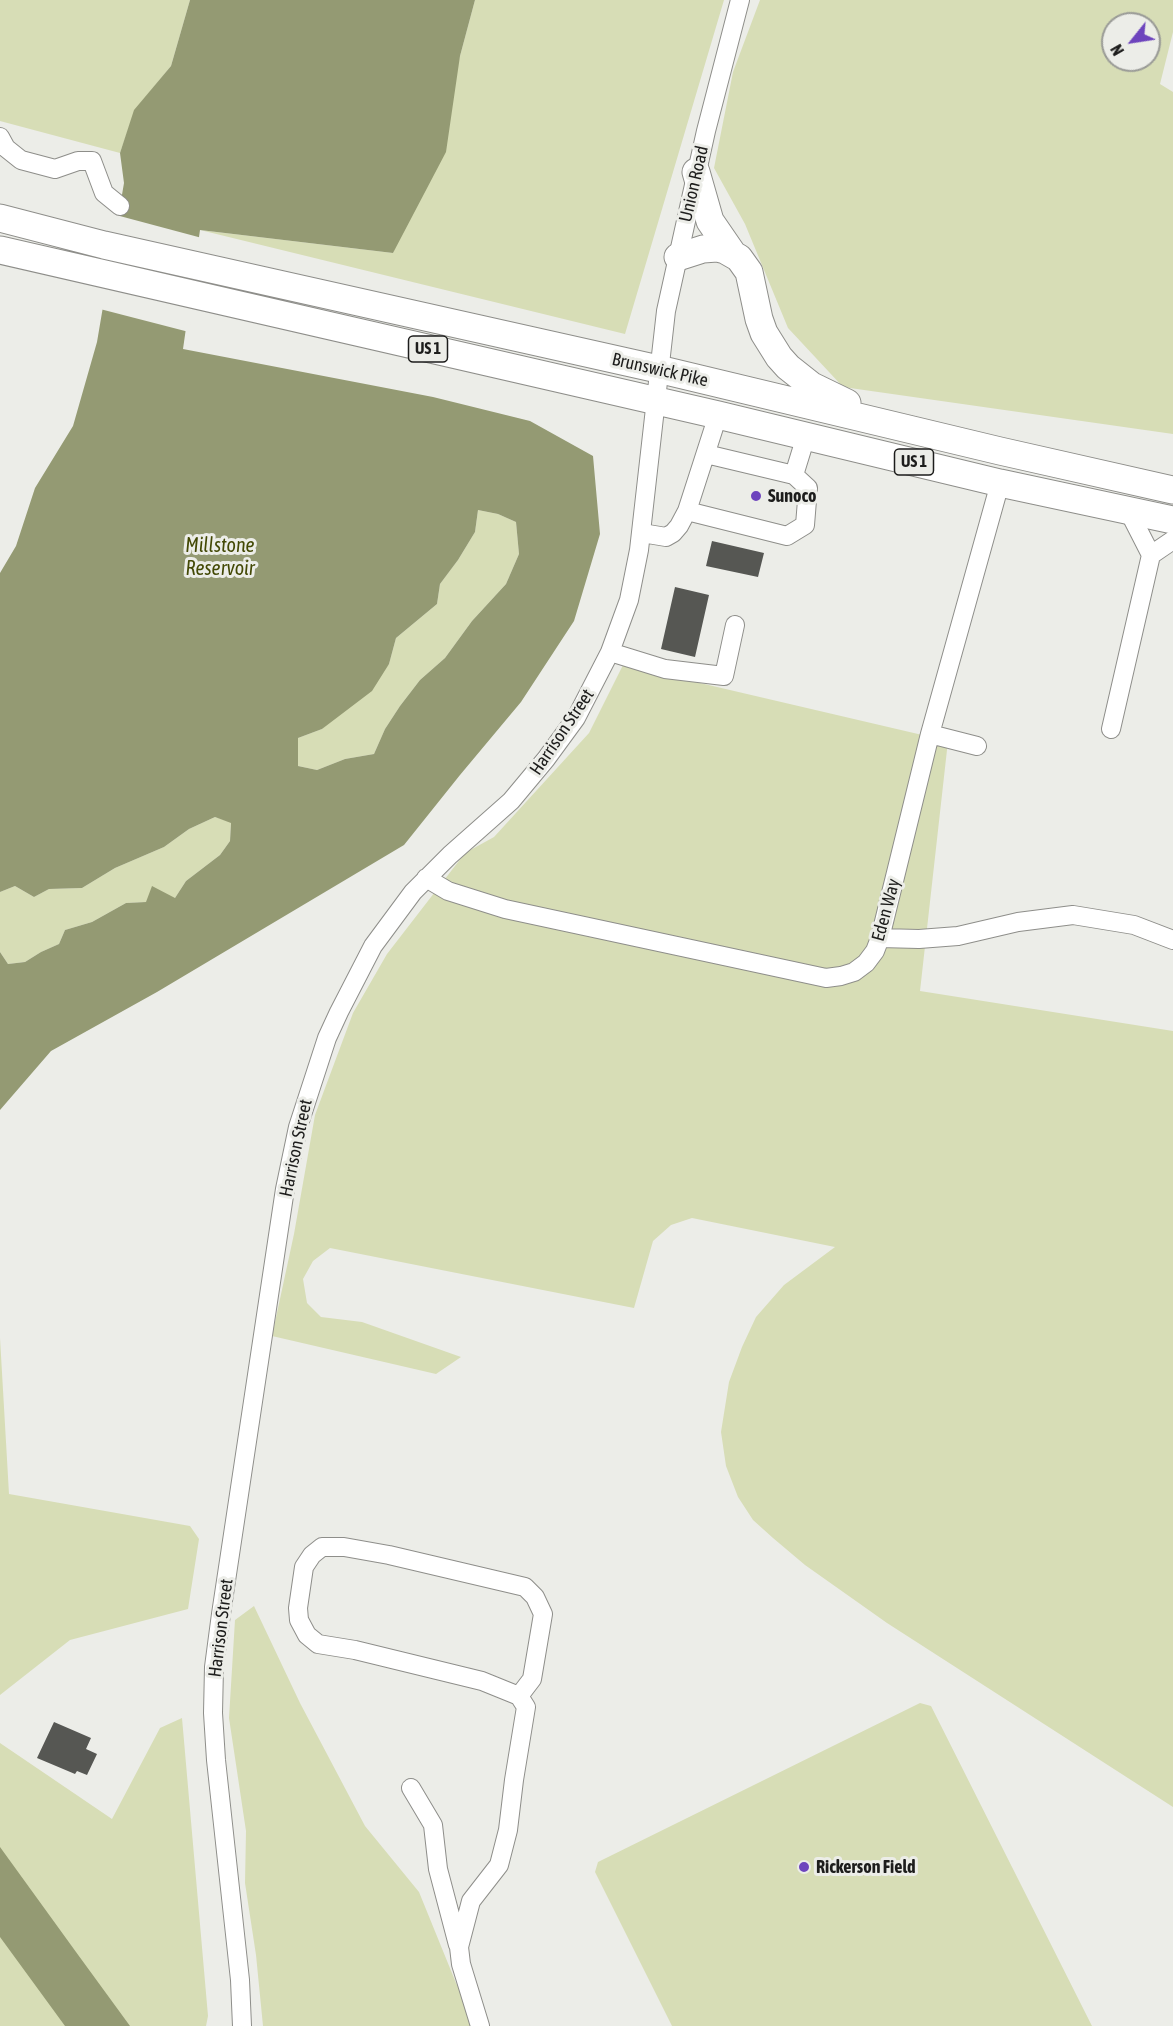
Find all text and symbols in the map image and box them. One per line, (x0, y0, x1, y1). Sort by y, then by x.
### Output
north arrow (1101, 12, 1161, 72)
text: N (1107, 41, 1127, 59)
street label: Union Road (675, 144, 713, 224)
road number: US 1 (408, 336, 448, 362)
street label: Brunswick Pike (610, 348, 710, 392)
road number: US 1 (894, 449, 934, 475)
place label: Sunoco (768, 485, 817, 507)
marker: Sunoco (749, 489, 763, 503)
water label: Millstone Reservoir (185, 534, 255, 581)
street label: Harrison Street (525, 685, 599, 779)
street label: Eden Way (867, 876, 905, 944)
street label: Harrison Street (275, 1097, 317, 1199)
street label: Harrison Street (204, 1578, 238, 1678)
place label: Rickerson Field (816, 1856, 916, 1878)
marker: Rickerson Field (797, 1860, 811, 1874)

